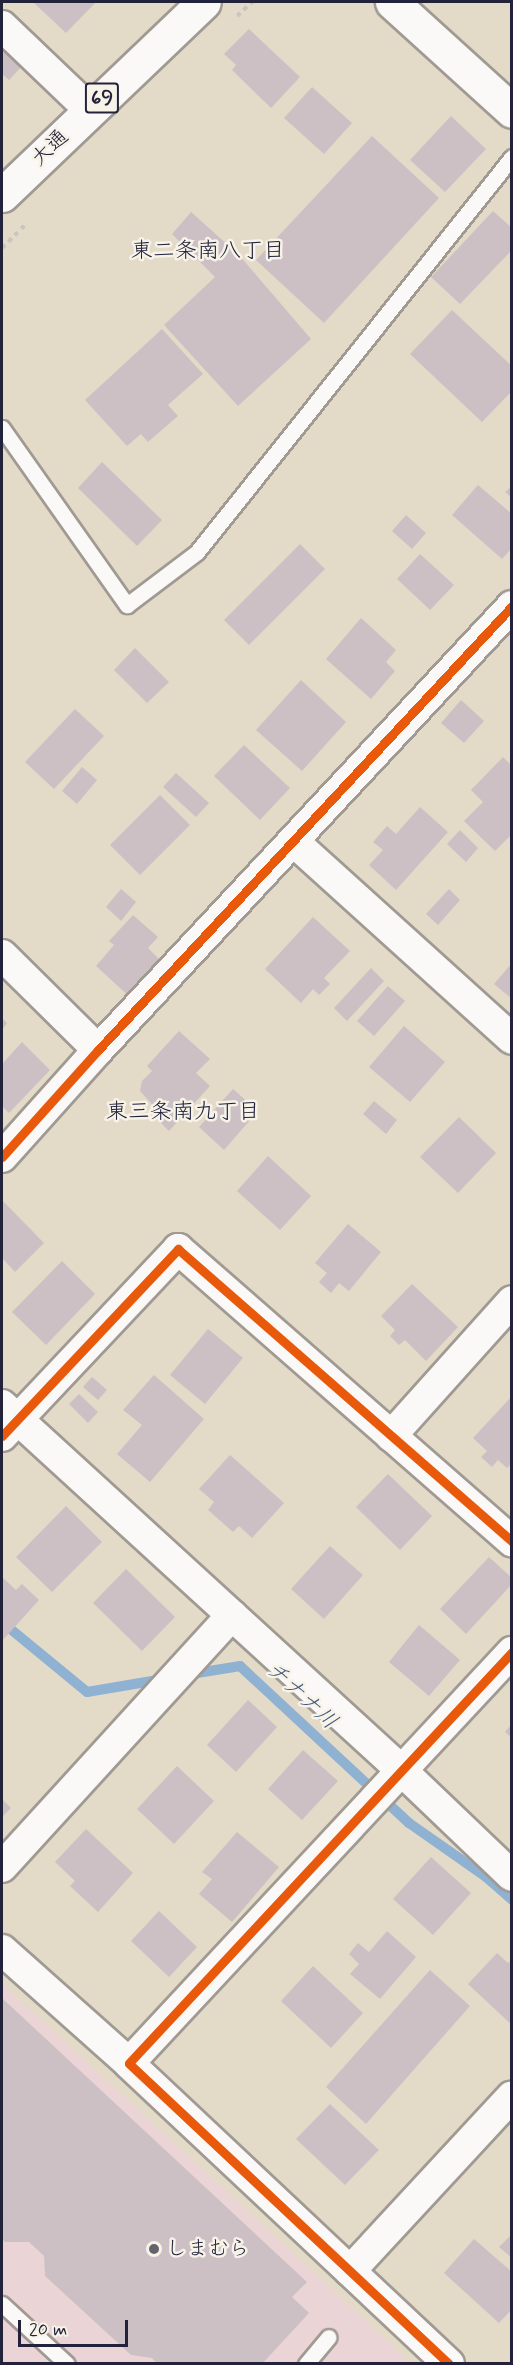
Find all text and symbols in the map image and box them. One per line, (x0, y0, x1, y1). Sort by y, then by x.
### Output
road number: 69 (84, 81, 120, 115)
street label: 大通 (26, 124, 74, 172)
district label: 東二条南八丁目 (131, 239, 285, 265)
district label: 東三条南九丁目 (106, 1100, 260, 1126)
water label: チナナ川 (260, 1656, 342, 1736)
place label: しまむら (166, 2236, 250, 2262)
marker: しまむら (147, 2242, 161, 2256)
scale bar (21, 2308, 130, 2346)
text: 20 m (29, 2318, 67, 2342)

